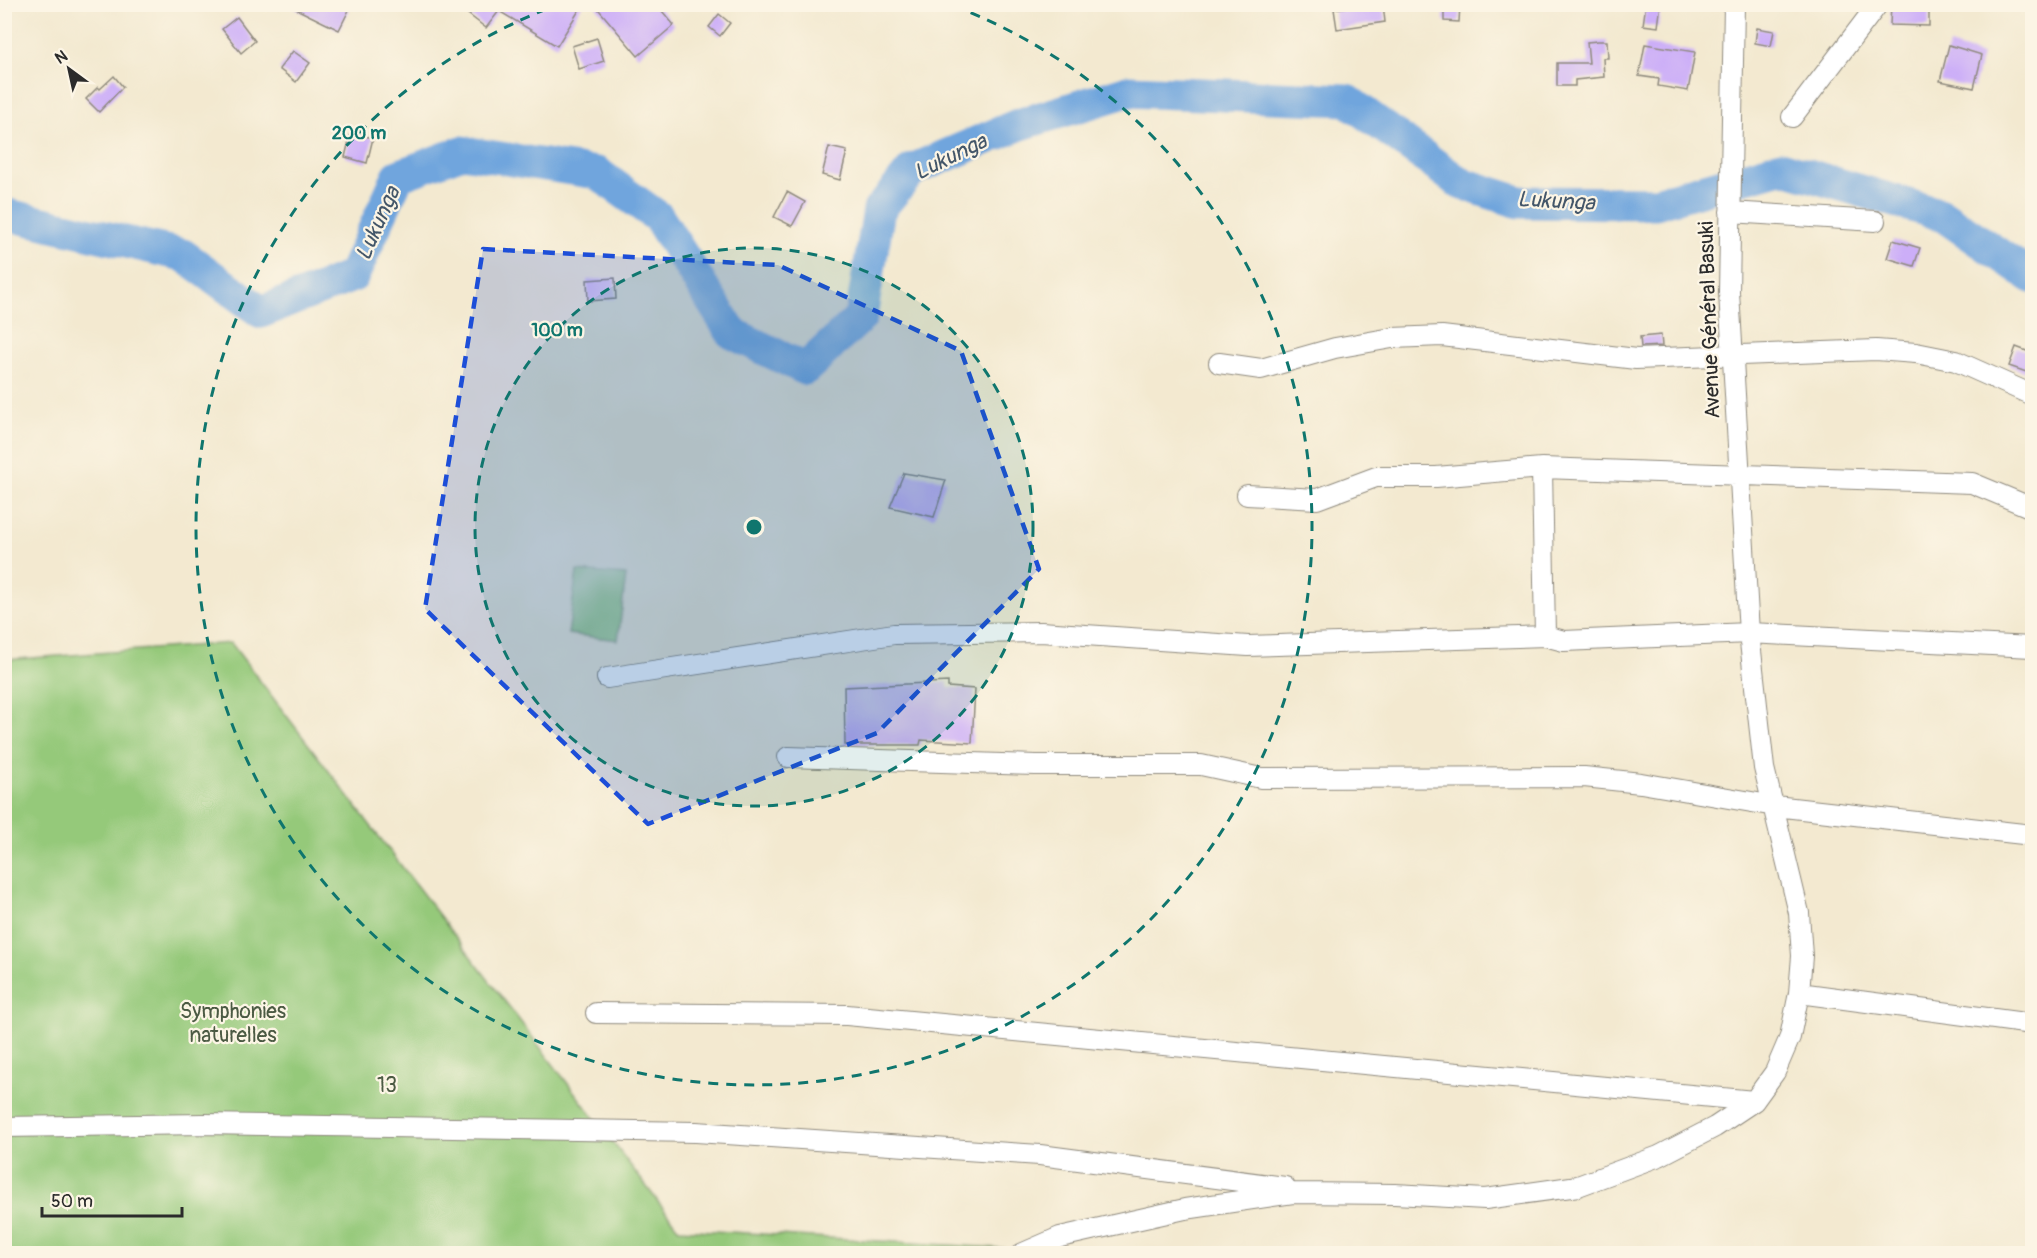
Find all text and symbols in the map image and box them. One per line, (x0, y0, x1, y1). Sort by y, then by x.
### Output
north arrow (39, 39, 99, 99)
text: N (51, 46, 72, 69)
text: 200 m (332, 122, 386, 145)
water label: Lukunga (909, 127, 993, 186)
water label: Lukunga (349, 181, 407, 264)
water label: Lukunga (1517, 185, 1597, 217)
street label: Avenue Général Basuki (1693, 220, 1726, 419)
text: 100 m (531, 319, 583, 342)
centre of rings (744, 517, 764, 537)
park label: Symphonies naturelles (180, 998, 287, 1049)
park label: 13 (377, 1072, 397, 1099)
scale bar (42, 1180, 182, 1218)
text: 50 m (51, 1190, 93, 1213)

